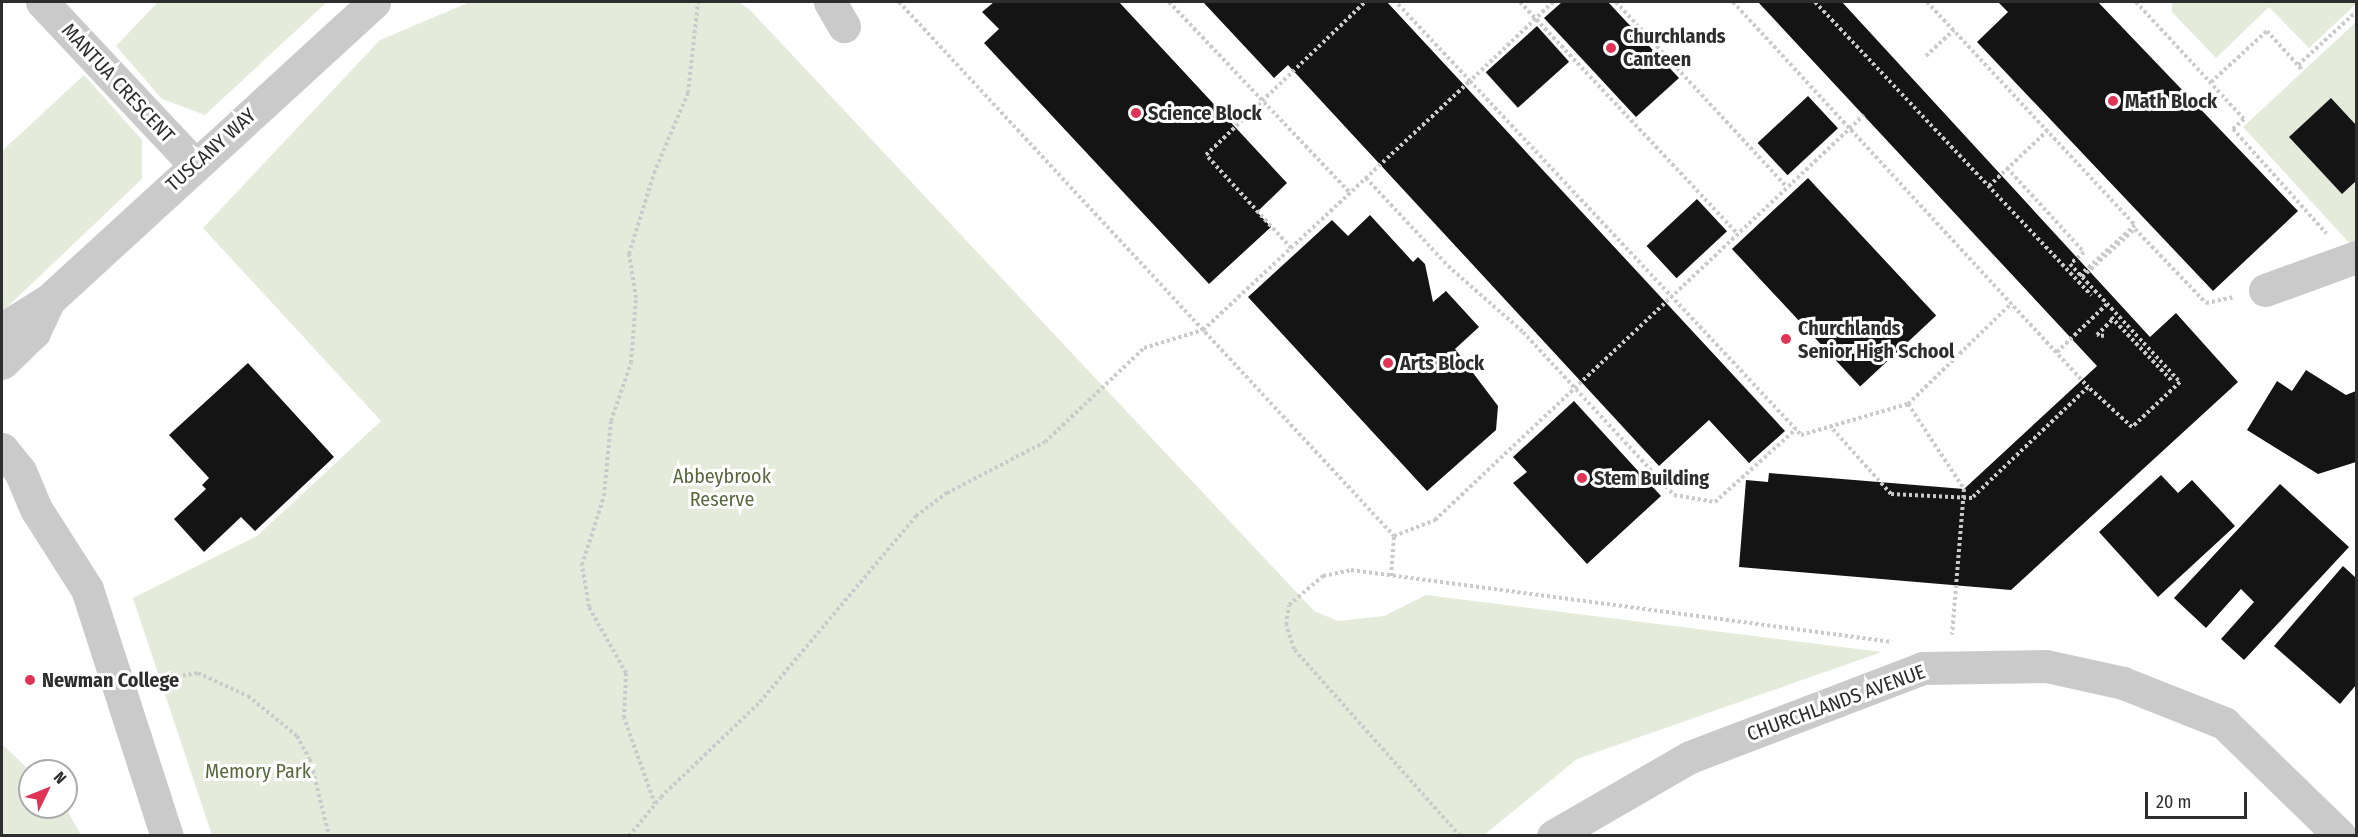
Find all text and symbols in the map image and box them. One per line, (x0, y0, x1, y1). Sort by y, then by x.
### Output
street label: MANTUA CRESCENT (57, 18, 179, 148)
place label: Churchlands Canteen (1623, 24, 1726, 71)
marker: Churchlands Canteen (1604, 41, 1618, 55)
place label: Math Block (2125, 89, 2217, 113)
marker: Math Block (2106, 94, 2120, 108)
place label: Science Block (1148, 101, 1262, 125)
street label: TUSCANY WAY (161, 103, 261, 197)
marker: Science Block (1129, 106, 1143, 120)
place label: Churchlands Senior High School (1798, 316, 1955, 363)
marker: Churchlands Senior High School (1779, 332, 1793, 346)
place label: Arts Block (1400, 351, 1484, 375)
marker: Arts Block (1381, 356, 1395, 370)
park label: Abbeybrook Reserve (673, 464, 771, 511)
place label: Stem Building (1594, 466, 1709, 490)
marker: Stem Building (1575, 471, 1589, 485)
street label: CHURCHLANDS AVENUE (1744, 660, 1928, 746)
place label: Newman College (42, 668, 179, 692)
marker: Newman College (23, 673, 37, 687)
north arrow (18, 759, 78, 819)
park label: Memory Park (205, 759, 311, 783)
text: N (50, 768, 70, 788)
scale bar (2148, 780, 2250, 818)
text: 20 m (2156, 791, 2191, 813)

